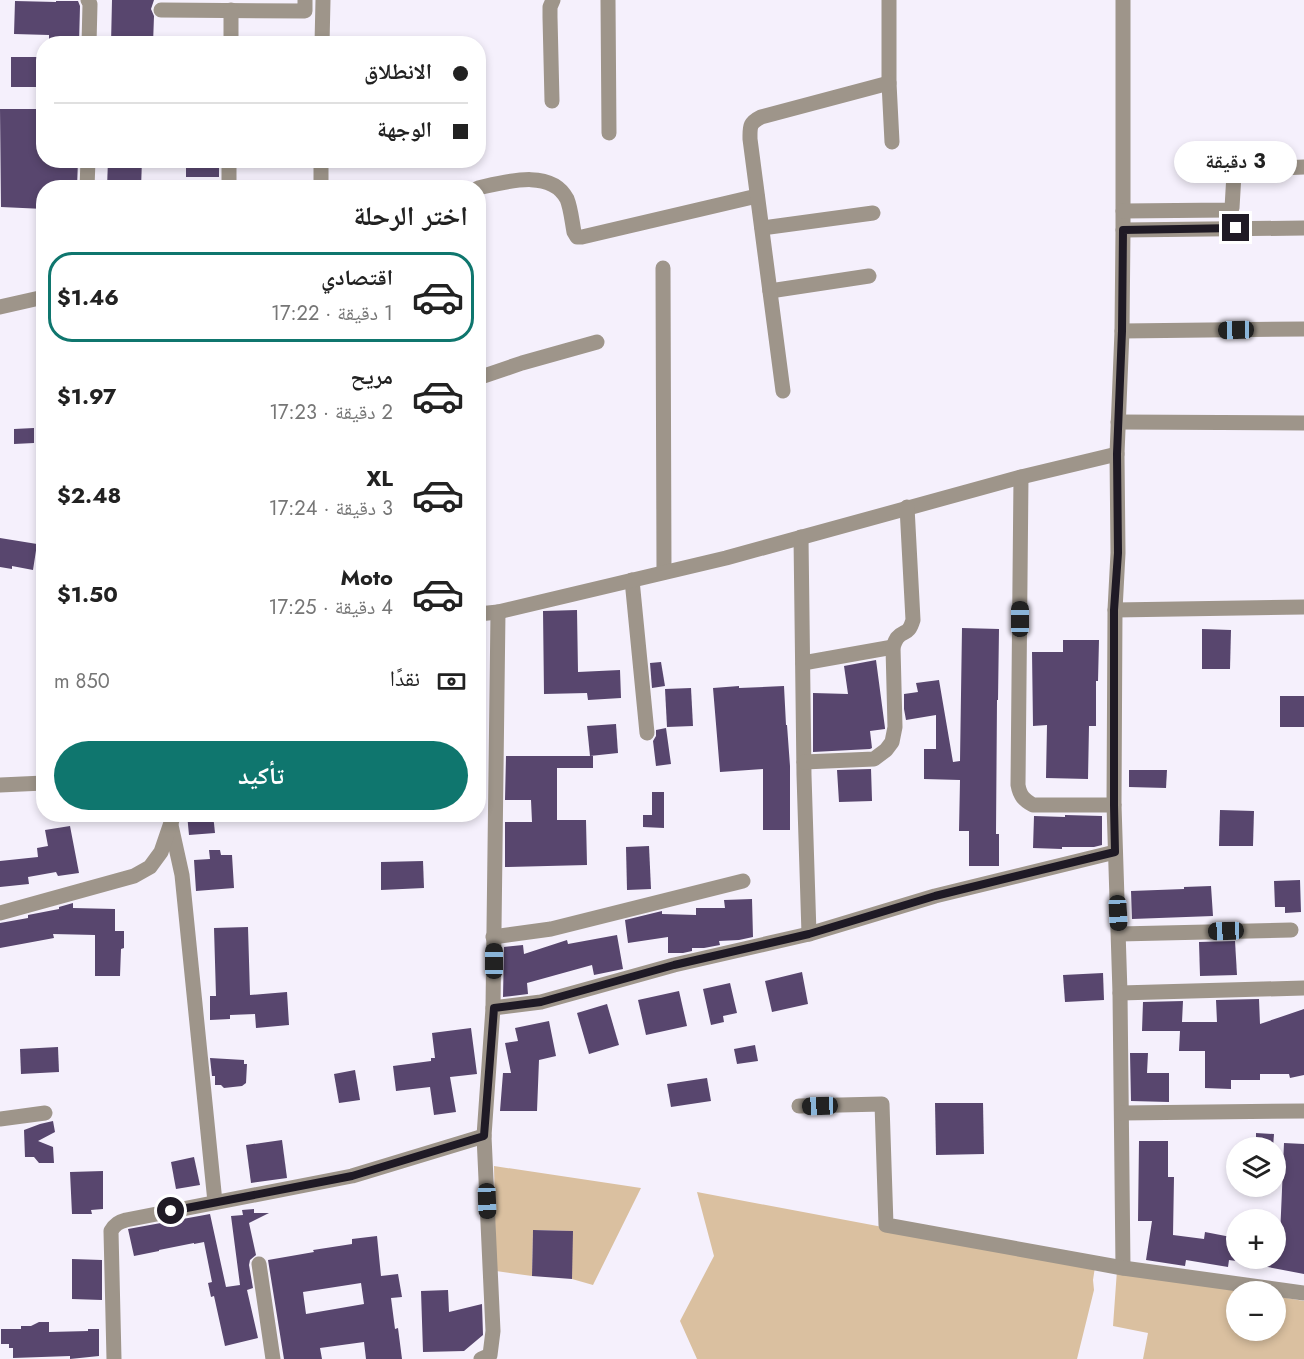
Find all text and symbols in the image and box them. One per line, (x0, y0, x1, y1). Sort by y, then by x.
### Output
text: الانطلاق (364, 55, 432, 87)
text: الوجهة (377, 113, 432, 145)
callout: 3 دقيقة (1174, 141, 1298, 183)
text: 3 دقيقة (1205, 147, 1266, 176)
text: اختر الرحلة (353, 196, 468, 235)
route end (1222, 214, 1249, 241)
text: اقتصادي (321, 261, 393, 293)
icon: car (411, 270, 465, 324)
text: $1.46 (57, 281, 119, 313)
text: 1 دقيقة · 17:22 (271, 299, 393, 328)
car (1218, 321, 1254, 339)
text: مريح (350, 360, 393, 392)
icon: car (411, 369, 465, 423)
text: $1.97 (57, 380, 116, 412)
text: 2 دقيقة · 17:23 (269, 398, 393, 427)
text: XL (366, 462, 393, 494)
icon: car (411, 468, 465, 522)
text: $2.48 (57, 479, 121, 511)
text: 3 دقيقة · 17:24 (269, 494, 393, 523)
text: Moto (340, 561, 393, 593)
icon: car (411, 567, 465, 621)
text: $1.50 (57, 578, 118, 610)
text: 4 دقيقة · 17:25 (268, 593, 393, 622)
car (1011, 601, 1029, 637)
text: نقدًا (390, 662, 420, 694)
icon: cash (435, 665, 468, 698)
text: 850 m (54, 667, 110, 696)
button: تأكيد (54, 741, 468, 810)
car (1108, 895, 1128, 931)
car (1208, 921, 1244, 941)
car (485, 943, 503, 979)
car (802, 1096, 838, 1116)
map controls (1226, 1137, 1286, 1341)
button: layers (1226, 1137, 1286, 1197)
car (477, 1183, 497, 1219)
route start (157, 1197, 184, 1224)
button: + (1226, 1209, 1286, 1269)
button: − (1226, 1281, 1286, 1341)

